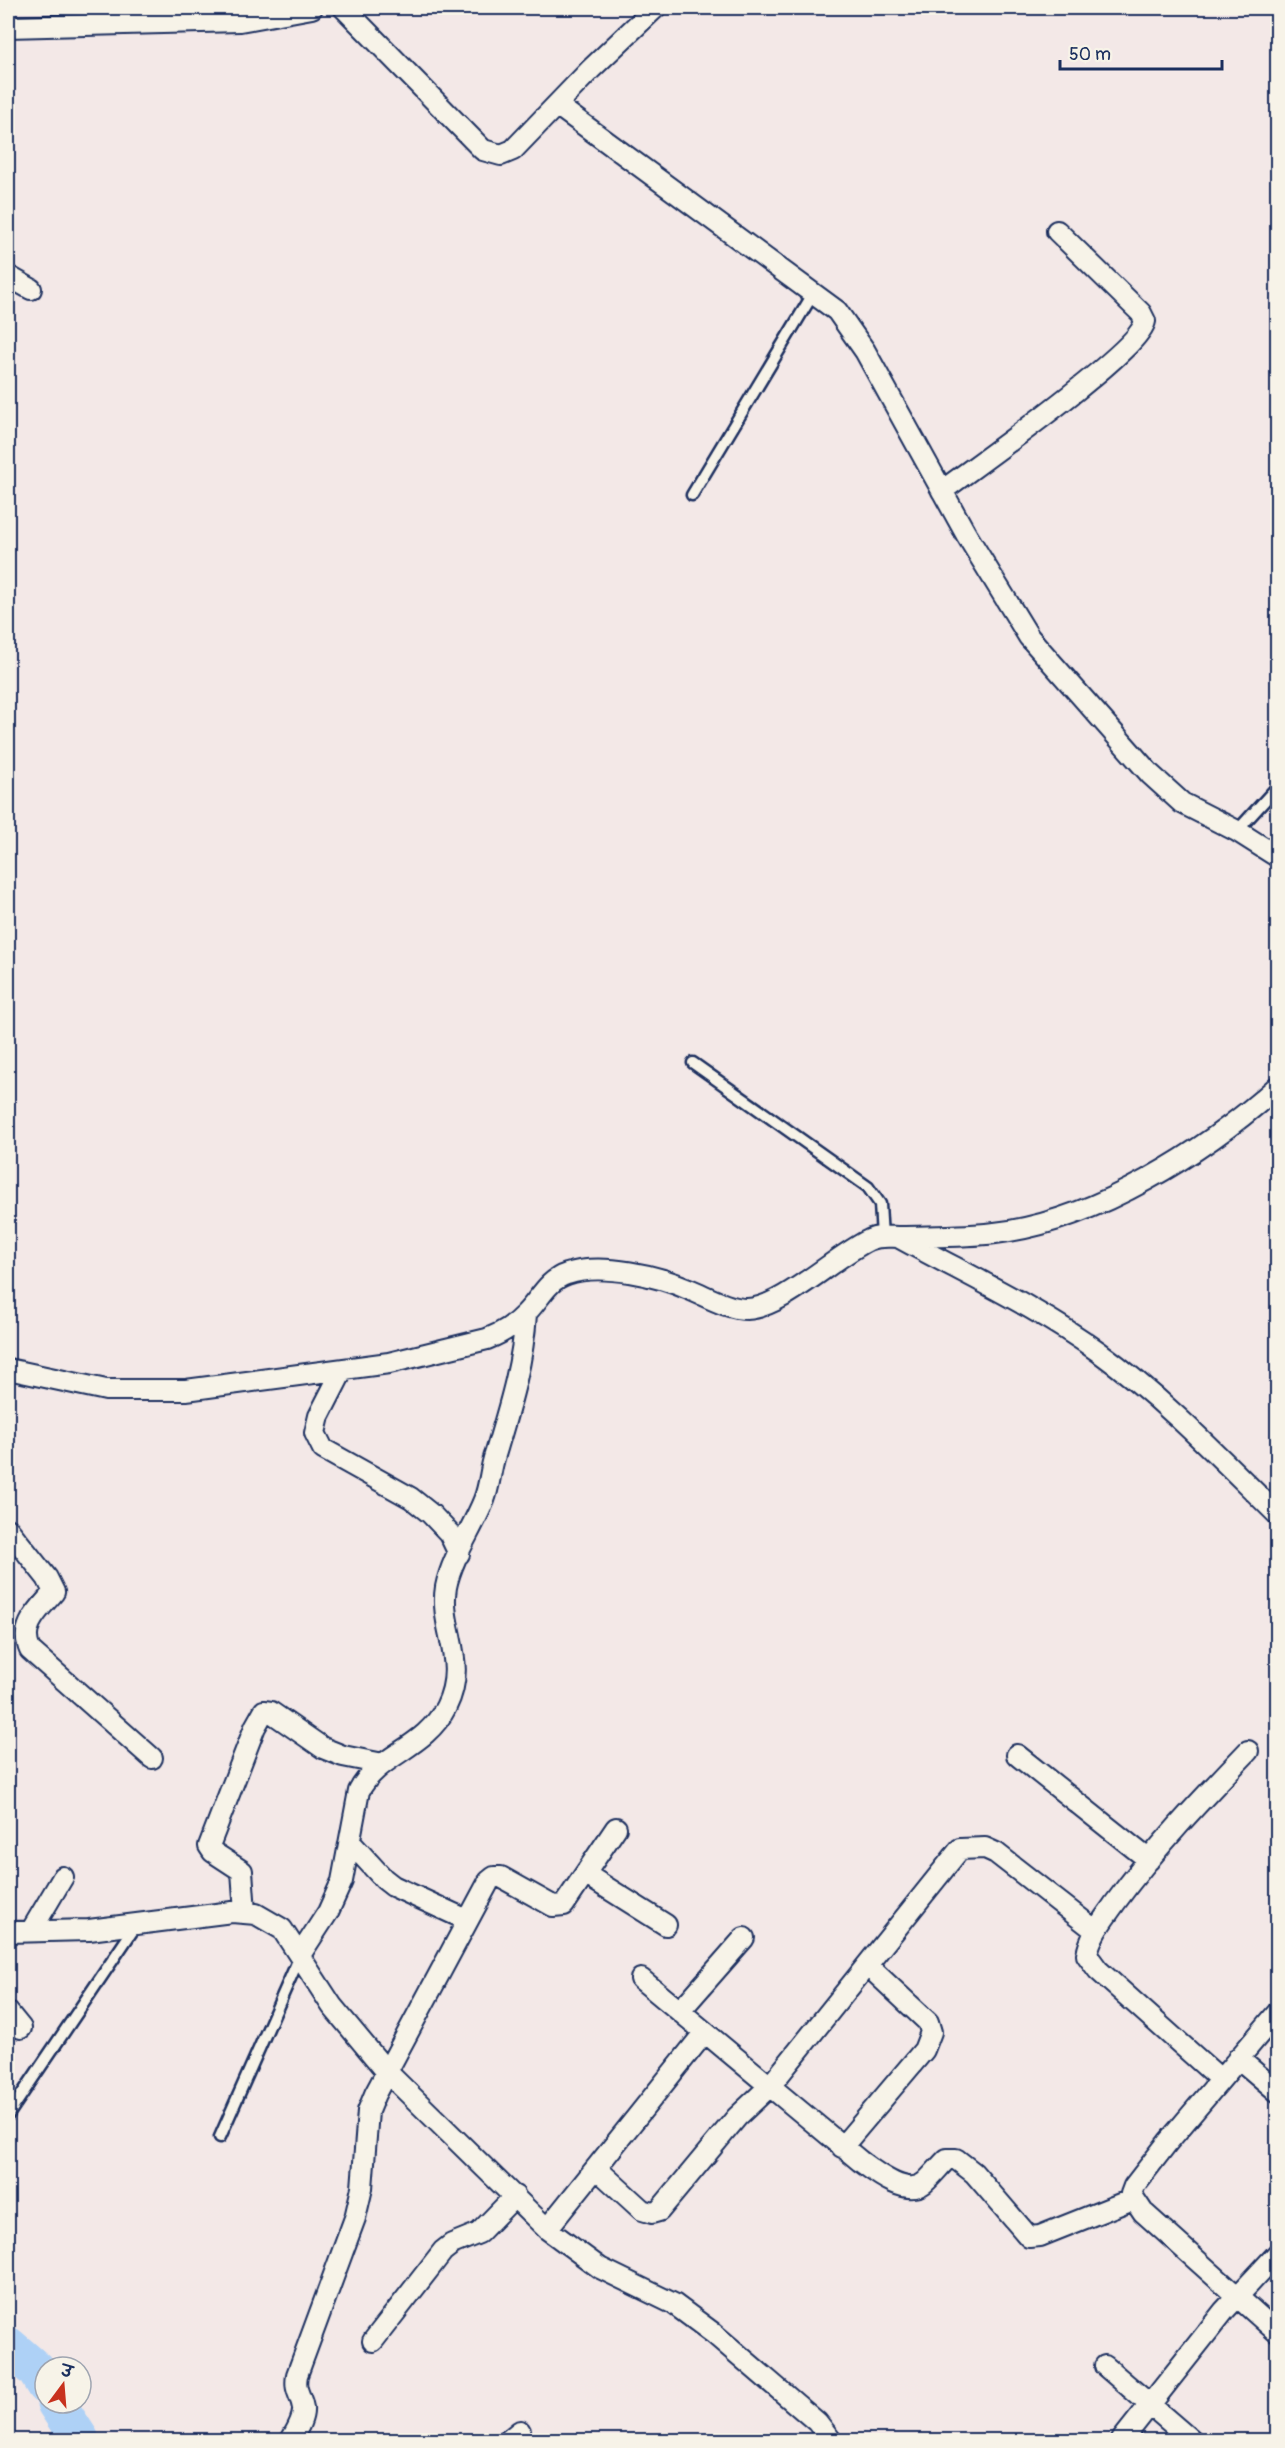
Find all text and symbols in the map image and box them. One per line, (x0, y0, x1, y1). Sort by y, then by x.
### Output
scale bar (1060, 33, 1222, 71)
text: 50 m (1069, 43, 1111, 66)
north arrow (33, 2355, 93, 2415)
text: उ (57, 2360, 76, 2383)

